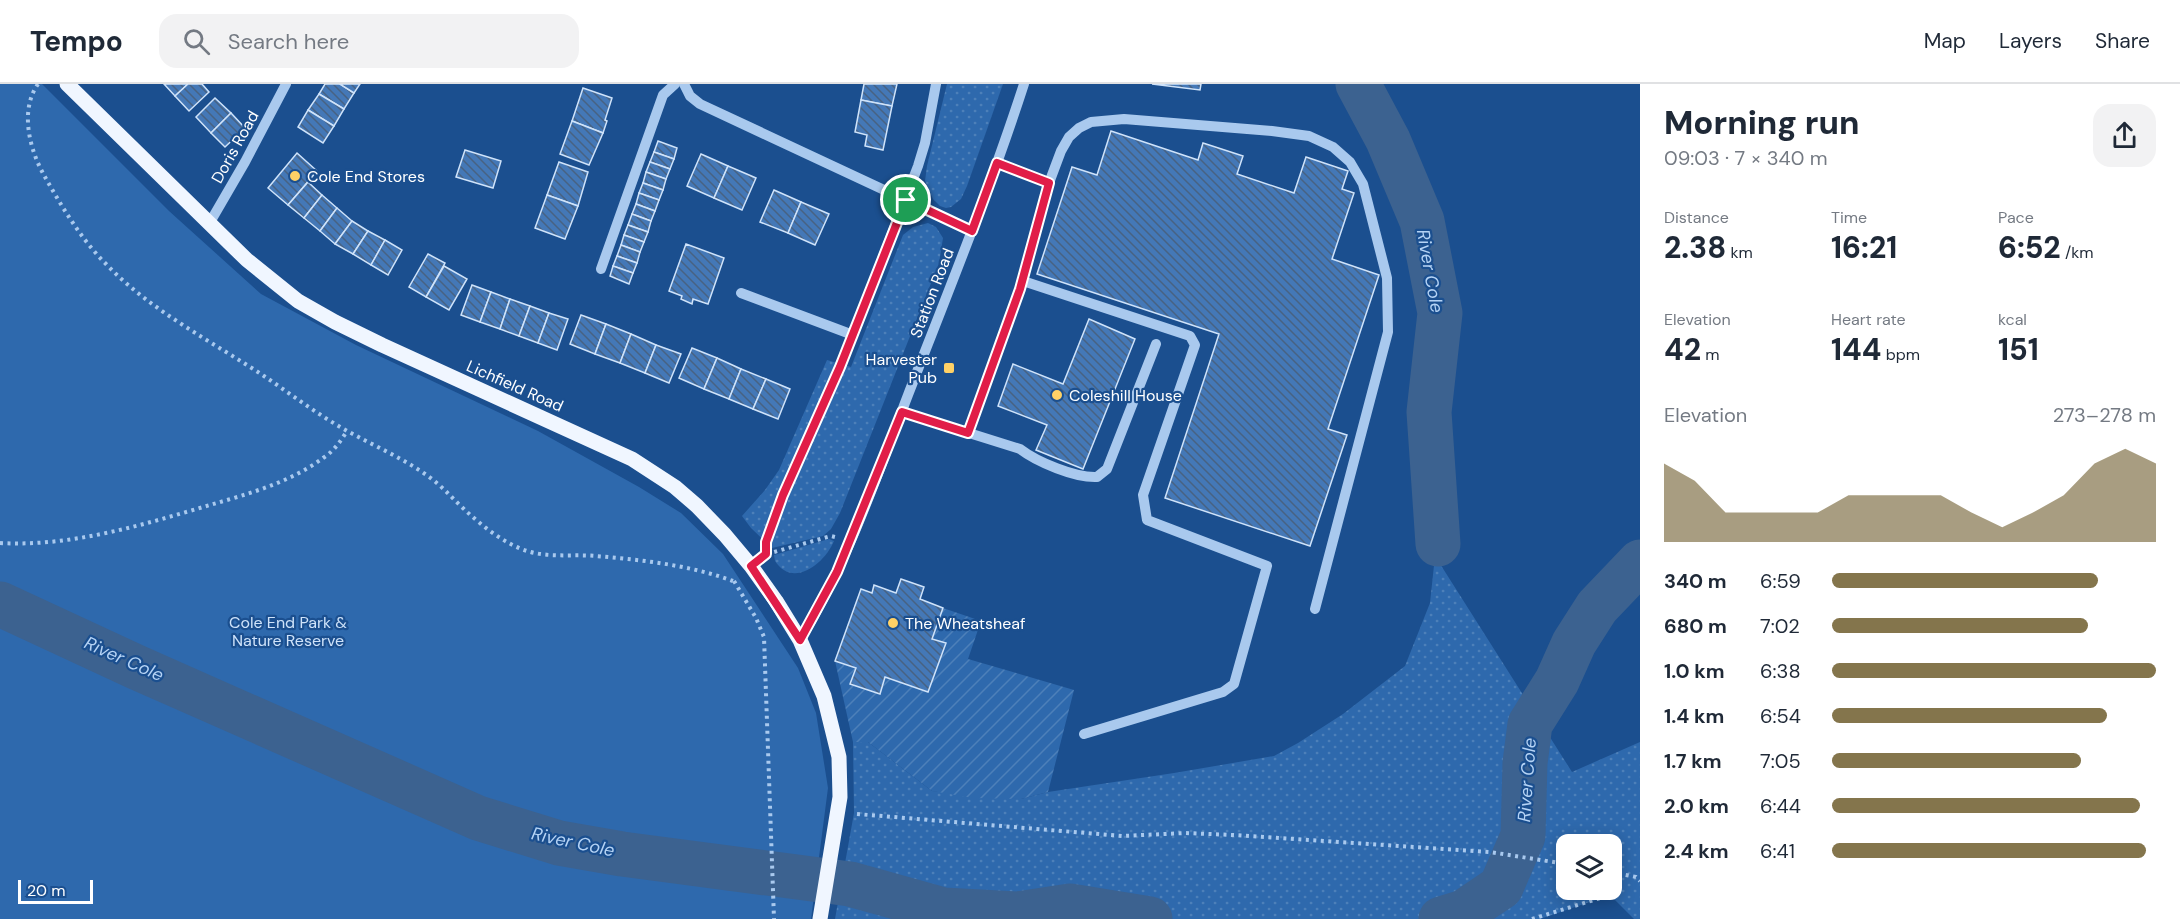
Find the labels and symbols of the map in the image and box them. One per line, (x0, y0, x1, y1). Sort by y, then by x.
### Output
street label: Doris Road (206, 107, 264, 187)
place label: Cole End Stores (307, 166, 425, 187)
marker: Cole End Stores (288, 169, 302, 183)
pin (880, 174, 931, 225)
water label: River Cole (1411, 227, 1449, 315)
street label: Station Road (905, 245, 959, 341)
place label: Harvester Pub (866, 349, 937, 388)
street label: Lichfield Road (463, 355, 567, 417)
marker: Harvester Pub (942, 361, 956, 375)
place label: Coleshill House (1069, 385, 1182, 406)
marker: Coleshill House (1050, 388, 1064, 402)
park label: Cole End Park & Nature Reserve (229, 612, 347, 651)
place label: The Wheatsheaf (905, 613, 1026, 634)
marker: The Wheatsheaf (886, 616, 900, 630)
water label: River Cole (81, 631, 167, 687)
water label: River Cole (1512, 737, 1542, 823)
water label: River Cole (529, 821, 617, 863)
scale bar (18, 877, 93, 904)

